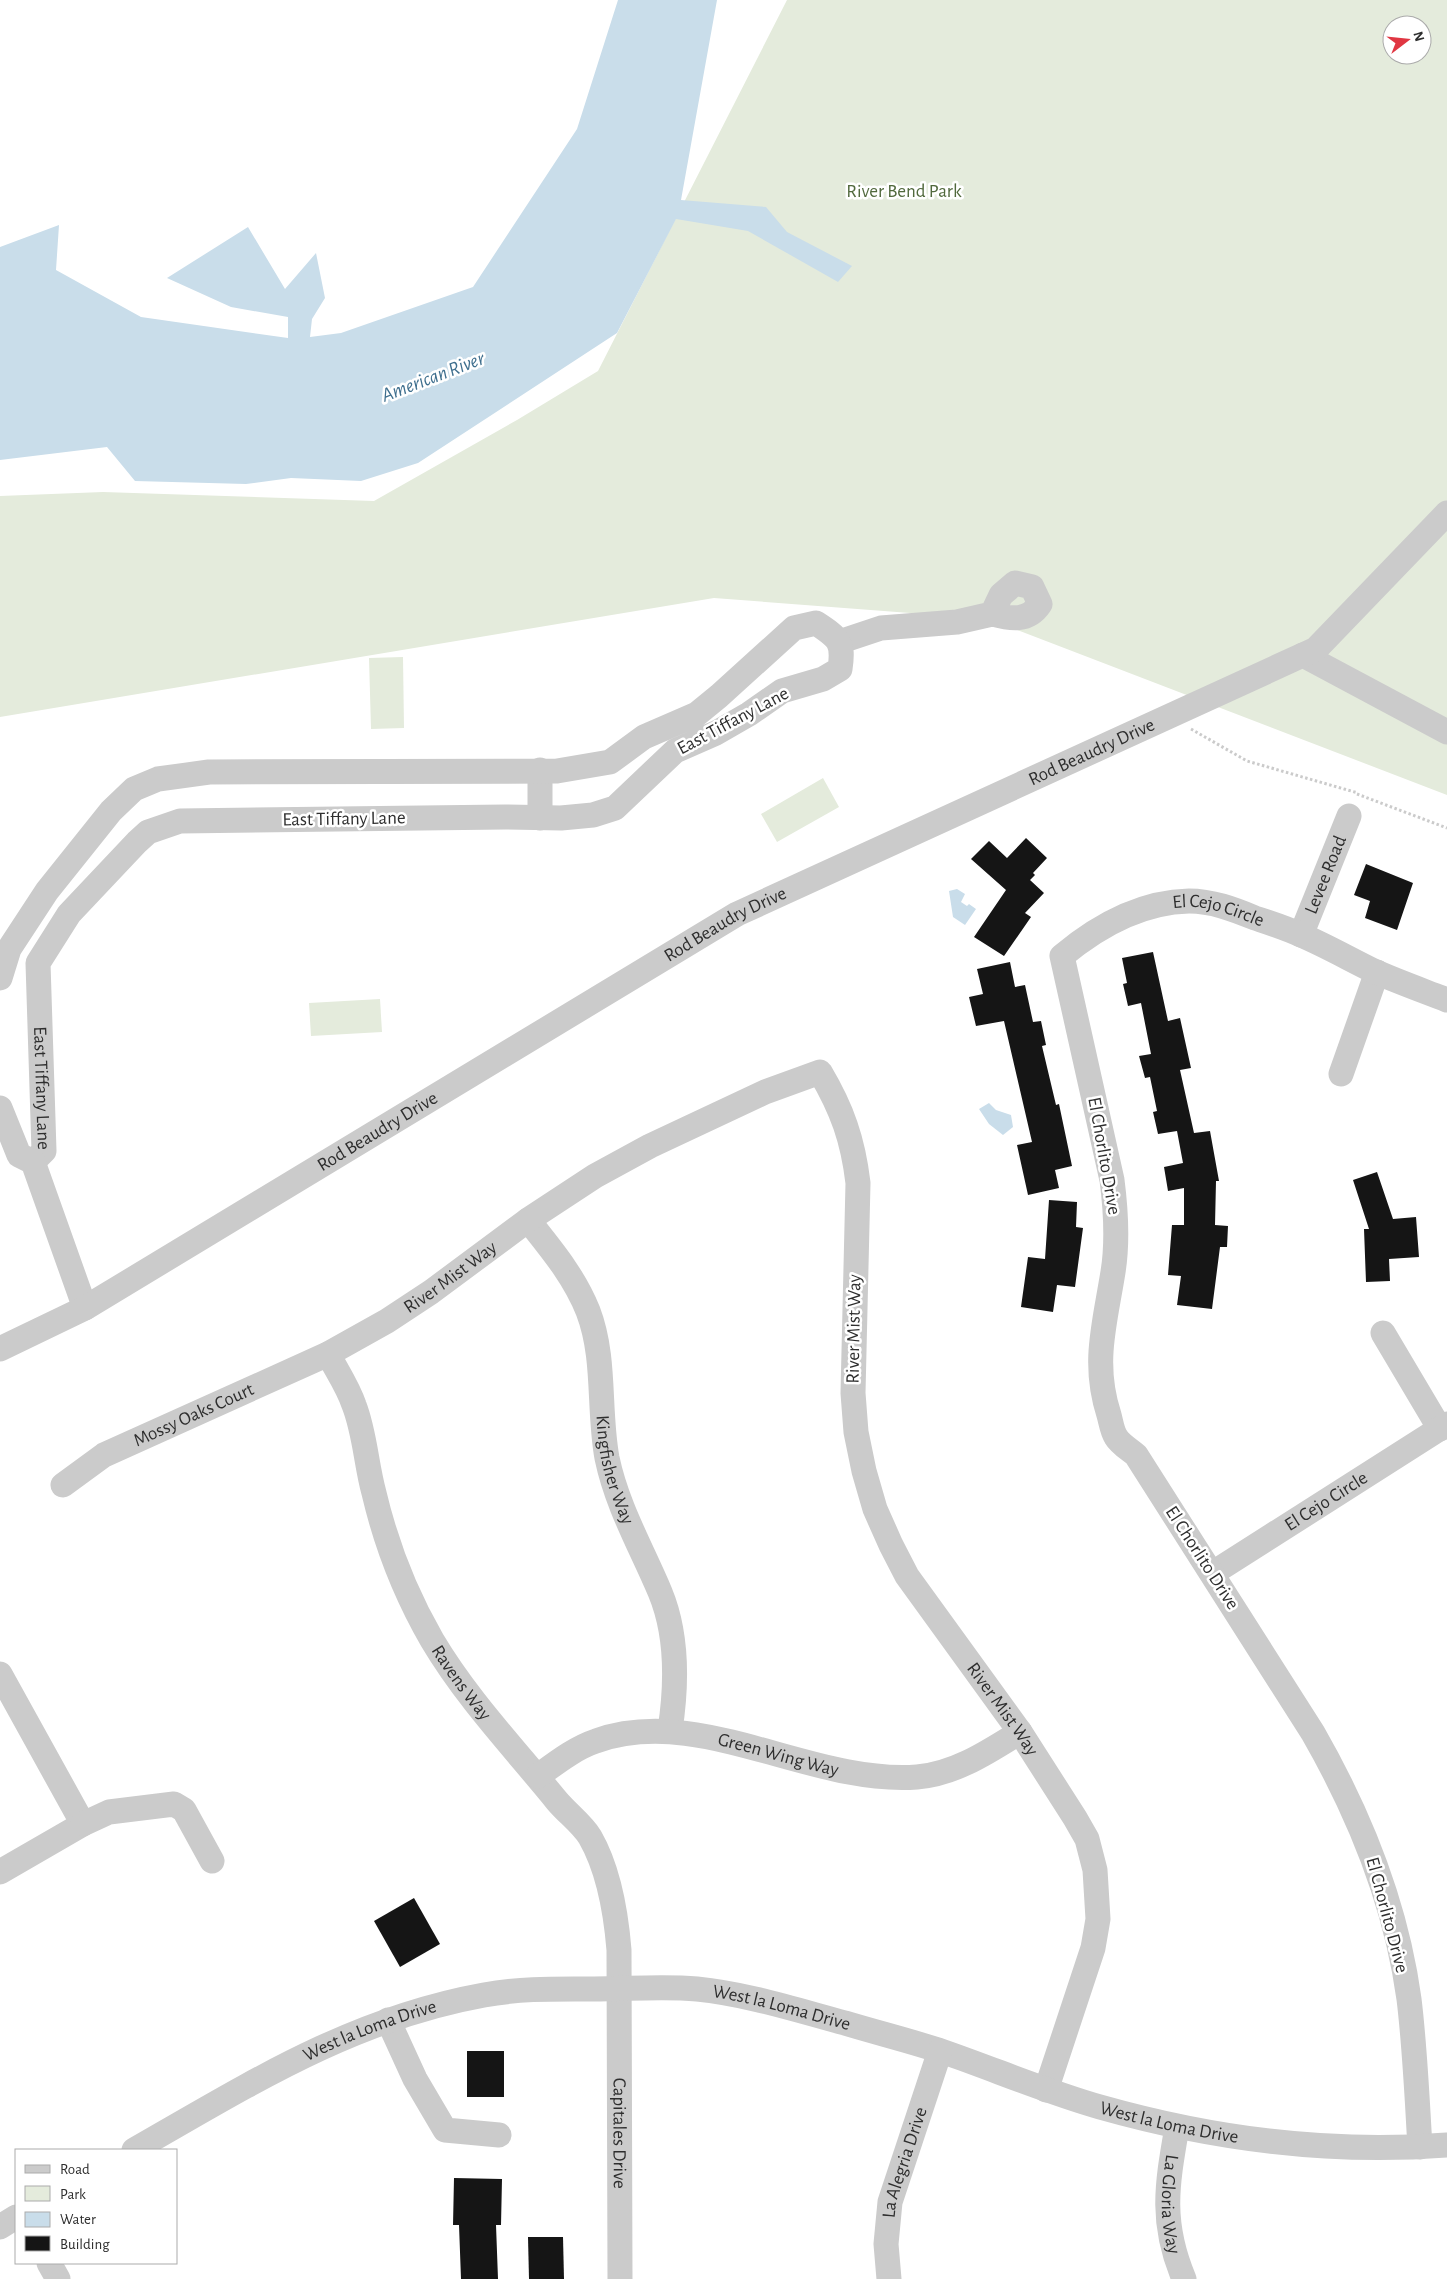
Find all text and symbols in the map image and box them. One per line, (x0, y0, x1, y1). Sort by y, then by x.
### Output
north arrow (1382, 15, 1432, 65)
text: N (1410, 30, 1427, 43)
park label: River Bend Park (846, 182, 962, 201)
water label: American River (378, 348, 488, 406)
street label: East Tiffany Lane (674, 684, 792, 758)
street label: Rod Beaudry Drive (1025, 715, 1157, 789)
street label: East Tiffany Lane (282, 808, 406, 830)
street label: Levee Road (1301, 833, 1350, 917)
street label: Rod Beaudry Drive (661, 883, 789, 965)
street label: El Cejo Circle (1172, 891, 1267, 930)
street label: East Tiffany Lane (31, 1026, 53, 1150)
street label: Rod Beaudry Drive (314, 1088, 441, 1175)
street label: El Chorlito Drive (1084, 1096, 1124, 1216)
street label: River Mist Way (400, 1237, 500, 1317)
street label: River Mist Way (844, 1274, 864, 1384)
street label: Mossy Oaks Court (131, 1379, 256, 1450)
street label: Kingfisher Way (593, 1414, 638, 1527)
street label: El Cejo Circle (1281, 1468, 1371, 1534)
street label: El Chorlito Drive (1162, 1503, 1242, 1613)
street label: Ravens Way (428, 1642, 495, 1724)
street label: River Mist Way (963, 1659, 1042, 1759)
street label: Green Wing Way (716, 1730, 840, 1779)
street label: El Chorlito Drive (1362, 1855, 1412, 1975)
street label: West la Loma Drive (711, 1982, 853, 2034)
street label: West la Loma Drive (300, 1997, 438, 2065)
street label: Capitales Drive (610, 2078, 629, 2189)
street label: West la Loma Drive (1098, 2098, 1240, 2146)
street label: La Alegria Drive (879, 2105, 930, 2219)
legend (15, 2149, 178, 2264)
street label: La Gloria Way (1158, 2153, 1184, 2256)
text: Road (60, 2162, 90, 2177)
text: Park (60, 2187, 86, 2202)
text: Water (60, 2212, 96, 2227)
text: Building (60, 2237, 110, 2252)

